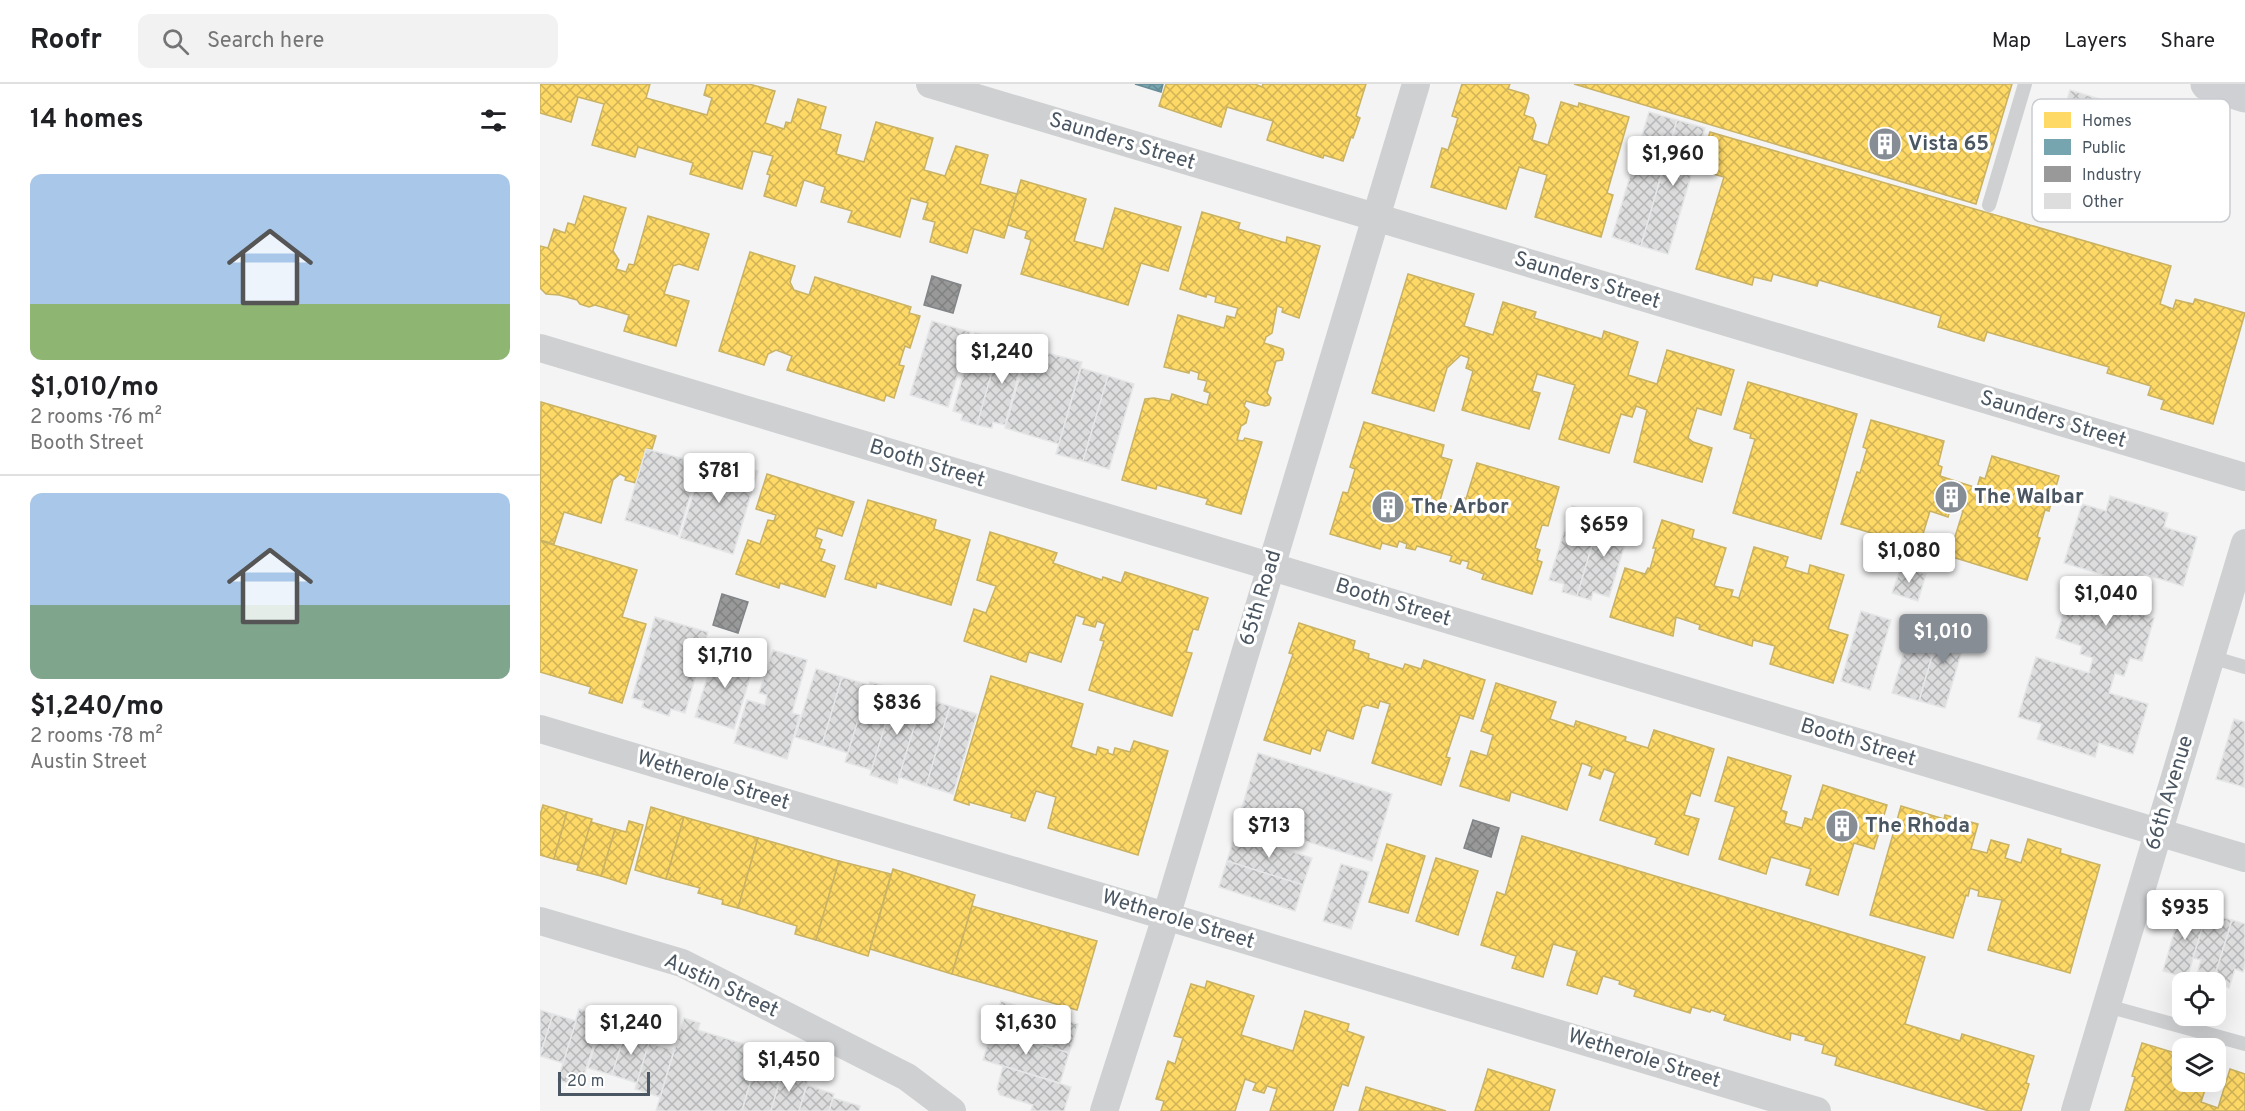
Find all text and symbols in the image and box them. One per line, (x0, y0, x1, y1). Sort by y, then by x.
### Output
search box (138, 14, 558, 68)
text: Roofr (30, 23, 102, 59)
icon: search (159, 25, 192, 58)
text: Search here (207, 28, 324, 55)
text: Map (1992, 28, 2031, 55)
text: Layers (2064, 28, 2127, 55)
text: Share (2160, 28, 2215, 55)
legend (2032, 99, 2230, 222)
text: 14 homes (30, 104, 144, 137)
icon: filters (477, 104, 510, 137)
street label: Saunders Street (1046, 107, 1198, 177)
text: Homes (2082, 112, 2132, 132)
building icon: Vista 65 (1867, 126, 1903, 162)
place label: Vista 65 (1908, 131, 1989, 158)
pin: $1,960 (1624, 136, 1722, 187)
text: Public (2082, 139, 2126, 159)
text: $1,960 (1642, 142, 1704, 168)
text: Industry (2082, 166, 2141, 186)
text: Other (2082, 193, 2124, 213)
icon: home (216, 213, 324, 321)
street label: Saunders Street (1511, 246, 1663, 316)
pin: $1,240 (953, 334, 1051, 385)
text: $1,240 (970, 340, 1034, 366)
text: $1,010/mo (30, 372, 159, 405)
street label: Saunders Street (1977, 385, 2129, 455)
text: 2 rooms · 76 m² (30, 405, 162, 431)
text: Booth Street (30, 431, 144, 457)
street label: Booth Street (866, 434, 988, 494)
pin: $781 (683, 453, 755, 504)
text: $781 (698, 459, 740, 485)
building icon: The Walbar (1933, 479, 1969, 515)
place label: The Walbar (1974, 484, 2084, 511)
building icon: The Arbor (1370, 489, 1406, 525)
place label: The Arbor (1411, 494, 1509, 521)
pin: $659 (1568, 507, 1640, 558)
text: $659 (1580, 513, 1628, 539)
icon: home (216, 532, 324, 640)
pin: $1,080 (1860, 533, 1958, 584)
text: $1,080 (1877, 539, 1941, 565)
street label: 65th Road (1234, 547, 1288, 649)
street label: Booth Street (1332, 573, 1454, 633)
pin: $1,040 (2057, 576, 2155, 627)
text: $1,040 (2074, 582, 2138, 608)
pin: $1,010 (1894, 614, 1992, 665)
text: $1,010 (1913, 620, 1973, 646)
pin: $1,710 (676, 638, 774, 689)
text: $1,710 (697, 644, 753, 670)
pin: $836 (861, 685, 933, 736)
text: $1,240/mo (30, 691, 164, 724)
text: $836 (873, 691, 921, 717)
street label: Booth Street (1797, 713, 1919, 773)
text: 2 rooms · 78 m² (30, 724, 163, 750)
street label: 66th Avenue (2140, 732, 2200, 854)
street label: Wetherole Street (633, 745, 793, 817)
text: Austin Street (30, 750, 147, 776)
pin: $713 (1233, 808, 1305, 859)
building icon: The Rhoda (1824, 808, 1860, 844)
place label: The Rhoda (1865, 813, 1970, 840)
text: $713 (1247, 814, 1291, 840)
street label: Wetherole Street (1098, 884, 1258, 956)
pin: $935 (2149, 890, 2221, 941)
text: $935 (2161, 896, 2209, 922)
street label: Austin Street (660, 948, 782, 1024)
map controls (2172, 972, 2226, 1092)
button: locate (2172, 972, 2226, 1026)
pin: $1,240 (582, 1005, 680, 1056)
pin: $1,630 (977, 1005, 1075, 1056)
text: $1,240 (599, 1011, 663, 1037)
text: $1,630 (995, 1011, 1057, 1037)
street label: Wetherole Street (1564, 1023, 1724, 1095)
button: layers (2172, 1038, 2226, 1092)
pin: $1,450 (740, 1042, 838, 1093)
text: $1,450 (757, 1048, 821, 1074)
scale bar (558, 1069, 650, 1096)
text: 20 m (567, 1072, 604, 1092)

